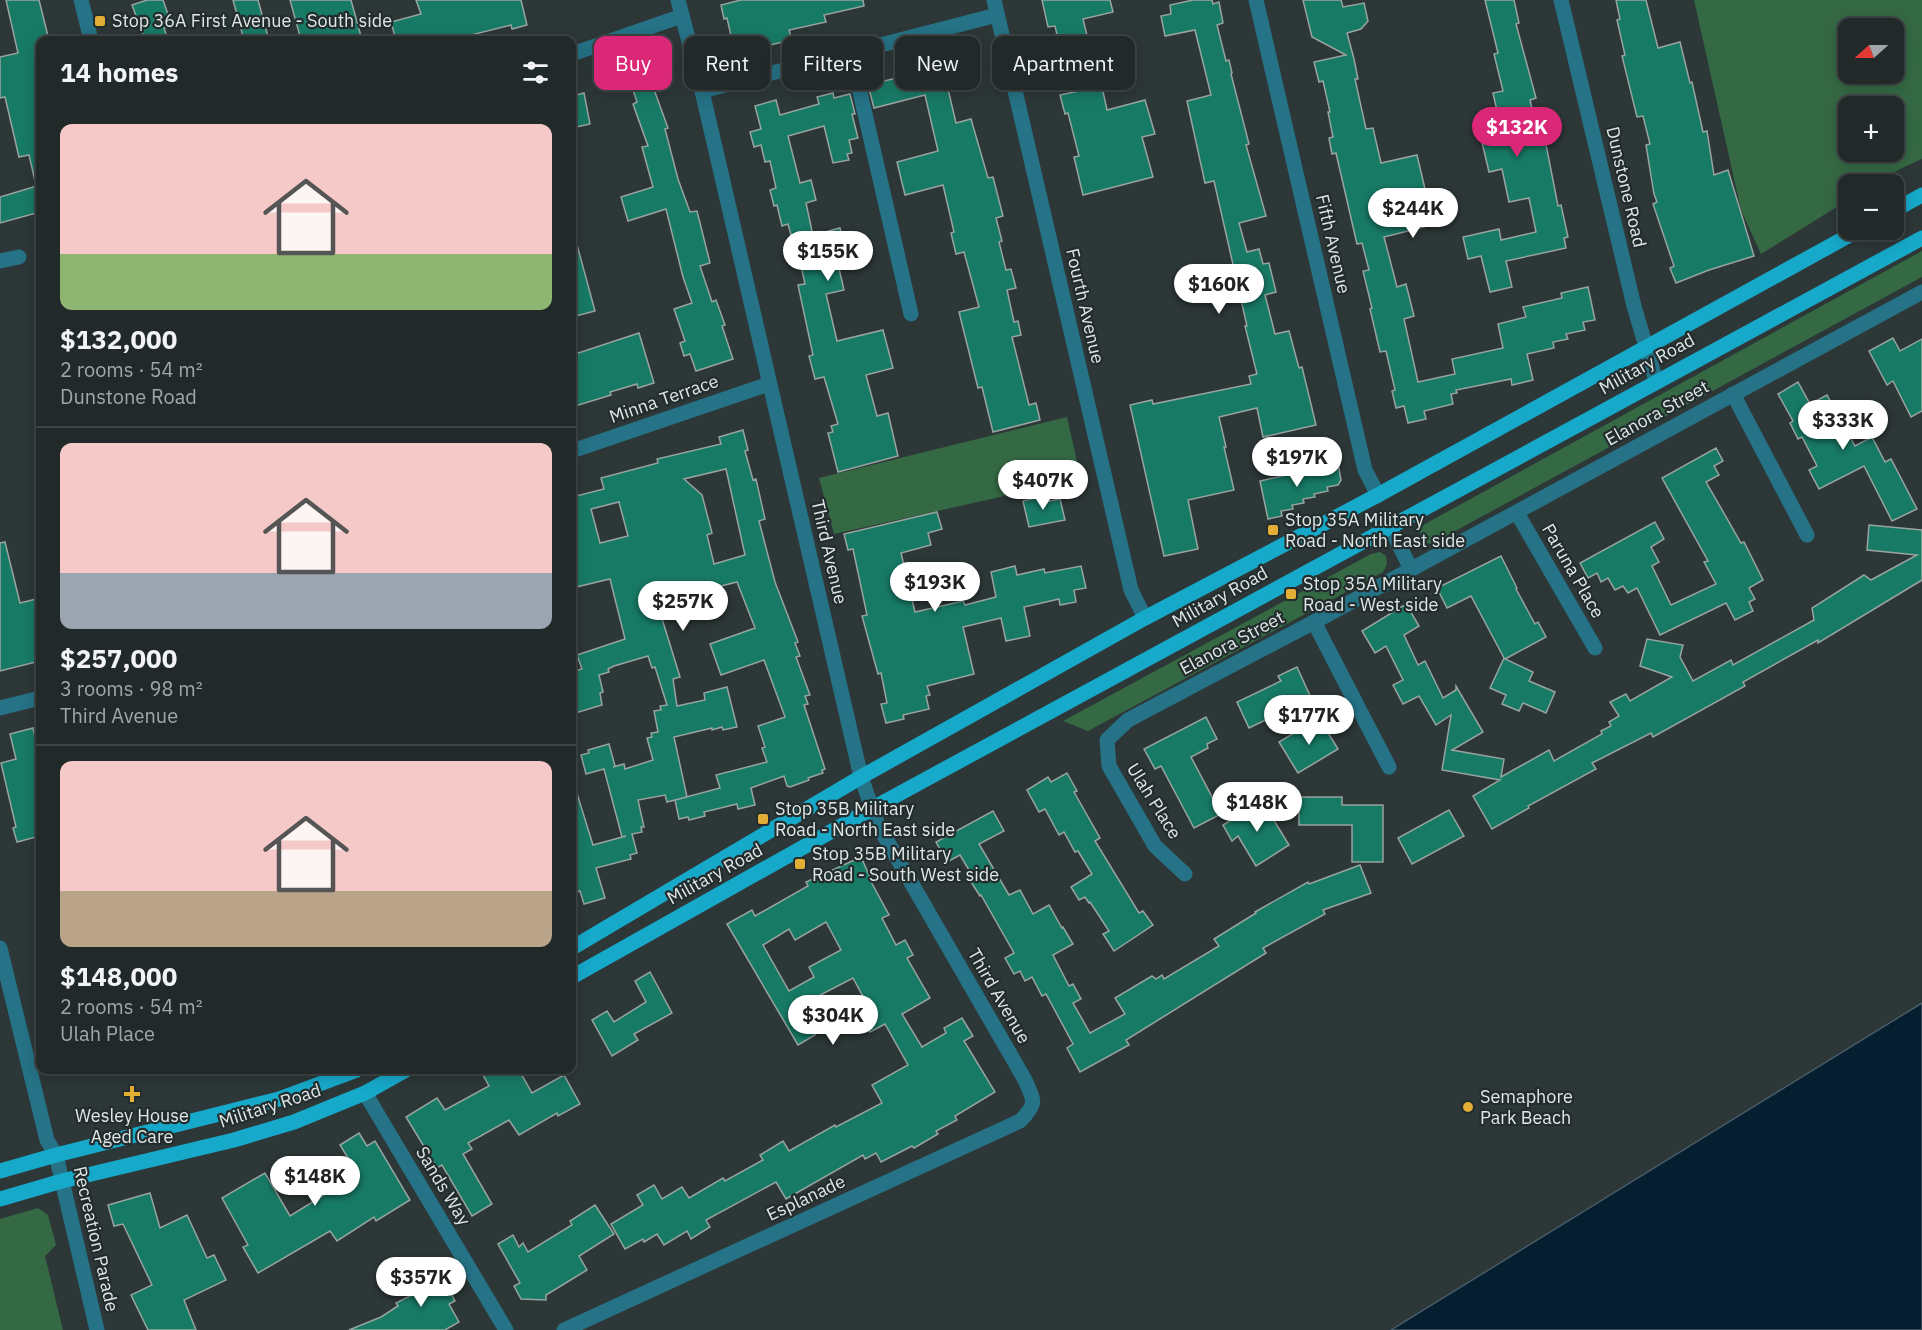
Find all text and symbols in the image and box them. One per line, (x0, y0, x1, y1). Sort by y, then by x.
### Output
place label: Stop 36A First Avenue - South side (112, 9, 392, 32)
marker: Stop 36A First Avenue - South side (93, 14, 107, 28)
north arrow (1838, 18, 1904, 84)
map controls (1838, 18, 1904, 240)
chip: Buy (594, 36, 672, 90)
chip: Rent (684, 36, 770, 90)
chip: Filters (782, 36, 883, 90)
chip: New (895, 36, 980, 90)
chip: Apartment (992, 36, 1135, 90)
text: 14 homes (60, 55, 178, 89)
icon: filters (519, 56, 552, 89)
button: + (1838, 96, 1904, 162)
pin: $132K (1475, 107, 1559, 158)
text: $132K (1486, 113, 1548, 140)
street label: Dunstone Road (1601, 124, 1652, 250)
icon: home (252, 163, 360, 271)
button: − (1838, 174, 1904, 240)
pin: $244K (1371, 188, 1455, 239)
street label: Fifth Avenue (1311, 192, 1356, 296)
text: $244K (1382, 194, 1444, 221)
pin: $155K (786, 231, 870, 282)
text: $155K (797, 237, 859, 264)
street label: Fourth Avenue (1061, 246, 1110, 366)
pin: $160K (1177, 264, 1261, 315)
text: $160K (1188, 270, 1250, 297)
text: $132,000 (60, 322, 177, 356)
street label: Military Road (1595, 328, 1699, 399)
text: 2 rooms · 54 m² (60, 356, 203, 383)
street label: Minna Terrace (606, 369, 722, 428)
street label: Elanora Street (1601, 375, 1713, 451)
text: Dunstone Road (60, 383, 197, 410)
pin: $333K (1801, 400, 1885, 451)
text: $333K (1812, 406, 1874, 433)
pin: $197K (1255, 437, 1339, 488)
text: $197K (1266, 443, 1328, 470)
pin: $407K (1001, 460, 1085, 511)
text: $407K (1012, 466, 1074, 493)
icon: home (252, 482, 360, 590)
street label: Third Avenue (806, 498, 853, 606)
place label: Stop 35A Military Road - North East side (1285, 508, 1465, 552)
street label: Paruna Place (1537, 519, 1610, 622)
marker: Stop 35A Military Road - North East side (1266, 523, 1280, 537)
street label: Military Road (1168, 561, 1272, 632)
pin: $193K (893, 562, 977, 613)
text: $193K (904, 568, 966, 595)
place label: Stop 35A Military Road - West side (1303, 572, 1442, 616)
pin: $257K (641, 581, 725, 632)
text: $257K (652, 587, 714, 614)
marker: Stop 35A Military Road - West side (1284, 587, 1298, 601)
street label: Elanora Street (1176, 605, 1288, 680)
text: $257,000 (60, 641, 177, 675)
text: 3 rooms · 98 m² (60, 675, 203, 702)
pin: $177K (1267, 695, 1351, 746)
text: $177K (1278, 701, 1340, 728)
text: Third Avenue (60, 702, 178, 729)
street label: Ulah Place (1122, 758, 1187, 843)
pin: $148K (1215, 782, 1299, 833)
text: $148K (1226, 788, 1288, 815)
place label: Stop 35B Military Road - North East side (775, 797, 955, 841)
icon: home (252, 800, 360, 908)
marker: Stop 35B Military Road - North East side (756, 812, 770, 826)
street label: Military Road (663, 838, 767, 909)
place label: Stop 35B Military Road - South West side (812, 842, 999, 886)
marker: Stop 35B Military Road - South West side (793, 857, 807, 871)
street label: Third Avenue (963, 944, 1036, 1048)
text: $148,000 (60, 959, 177, 993)
text: 2 rooms · 54 m² (60, 993, 203, 1020)
pin: $304K (791, 995, 875, 1046)
text: $304K (802, 1001, 864, 1028)
text: Ulah Place (60, 1020, 155, 1047)
street label: Military Road (216, 1078, 324, 1133)
marker: Wesley House Aged Care (123, 1085, 141, 1103)
place label: Semaphore Park Beach (1480, 1085, 1573, 1129)
marker: Semaphore Park Beach (1461, 1100, 1475, 1114)
place label: Wesley House Aged Care (75, 1104, 189, 1148)
street label: Sands Way (411, 1142, 476, 1229)
pin: $148K (273, 1156, 357, 1207)
text: $148K (284, 1162, 346, 1189)
street label: Recreation Parade (69, 1164, 124, 1314)
street label: Esplanade (763, 1169, 849, 1226)
pin: $357K (379, 1257, 463, 1308)
text: $357K (390, 1263, 452, 1290)

